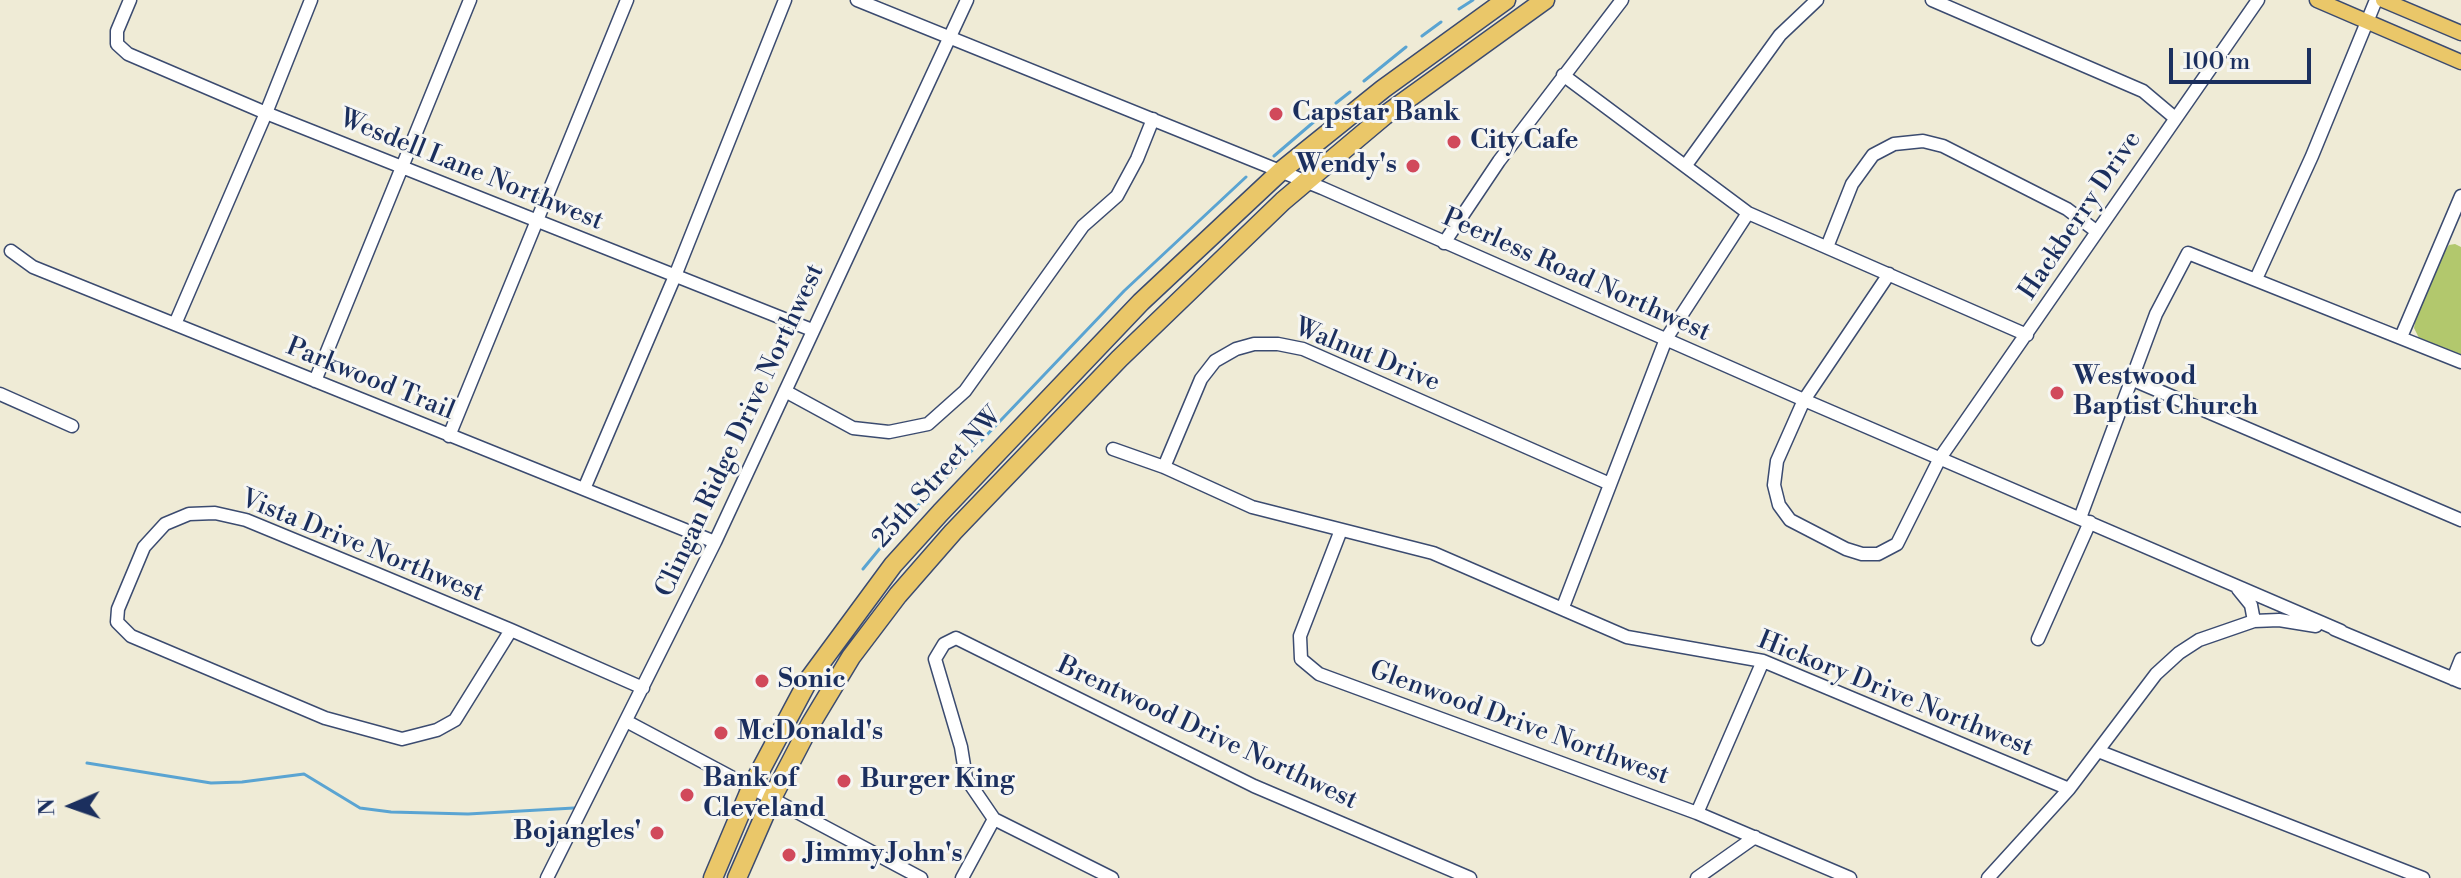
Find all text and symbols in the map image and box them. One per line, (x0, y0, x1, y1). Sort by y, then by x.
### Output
scale bar (2173, 32, 2315, 82)
text: 100 m (2183, 47, 2250, 77)
place label: Capstar Bank (1292, 98, 1459, 130)
street label: Wesdell Lane Northwest (335, 104, 607, 238)
marker: Capstar Bank (1267, 105, 1285, 123)
place label: City Cafe (1470, 126, 1578, 158)
street label: Hackberry Drive (2013, 126, 2149, 306)
marker: City Cafe (1445, 133, 1463, 151)
place label: Wendy's (1296, 150, 1397, 182)
marker: Wendy's (1404, 157, 1422, 175)
street label: Peerless Road Northwest (1437, 203, 1715, 349)
street label: Clingan Ridge Drive Northwest (650, 260, 832, 602)
street label: Walnut Drive (1290, 313, 1444, 399)
street label: Parkwood Trail (281, 332, 459, 428)
place label: Westwood Baptist Church (2073, 362, 2258, 424)
marker: Westwood Baptist Church (2048, 384, 2066, 402)
street label: 25th Street NW (867, 401, 1009, 555)
street label: Vista Drive Northwest (236, 484, 488, 610)
street label: Hickory Drive Northwest (1753, 625, 2037, 765)
street label: Brentwood Drive Northwest (1052, 651, 1362, 817)
street label: Glenwood Drive Northwest (1365, 655, 1673, 793)
place label: Sonic (778, 665, 846, 697)
marker: Sonic (753, 672, 771, 690)
place label: McDonald's (737, 717, 883, 749)
marker: McDonald's (712, 724, 730, 742)
place label: Bank of Cleveland (703, 764, 825, 826)
place label: Burger King (860, 765, 1014, 797)
north arrow (32, 766, 112, 846)
marker: Burger King (835, 772, 853, 790)
marker: Bank of Cleveland (678, 786, 696, 804)
text: N (34, 798, 61, 816)
place label: Bojangles' (513, 817, 641, 849)
marker: Bojangles' (648, 824, 666, 842)
place label: Jimmy John's (805, 839, 963, 871)
marker: Jimmy John's (780, 846, 798, 864)

